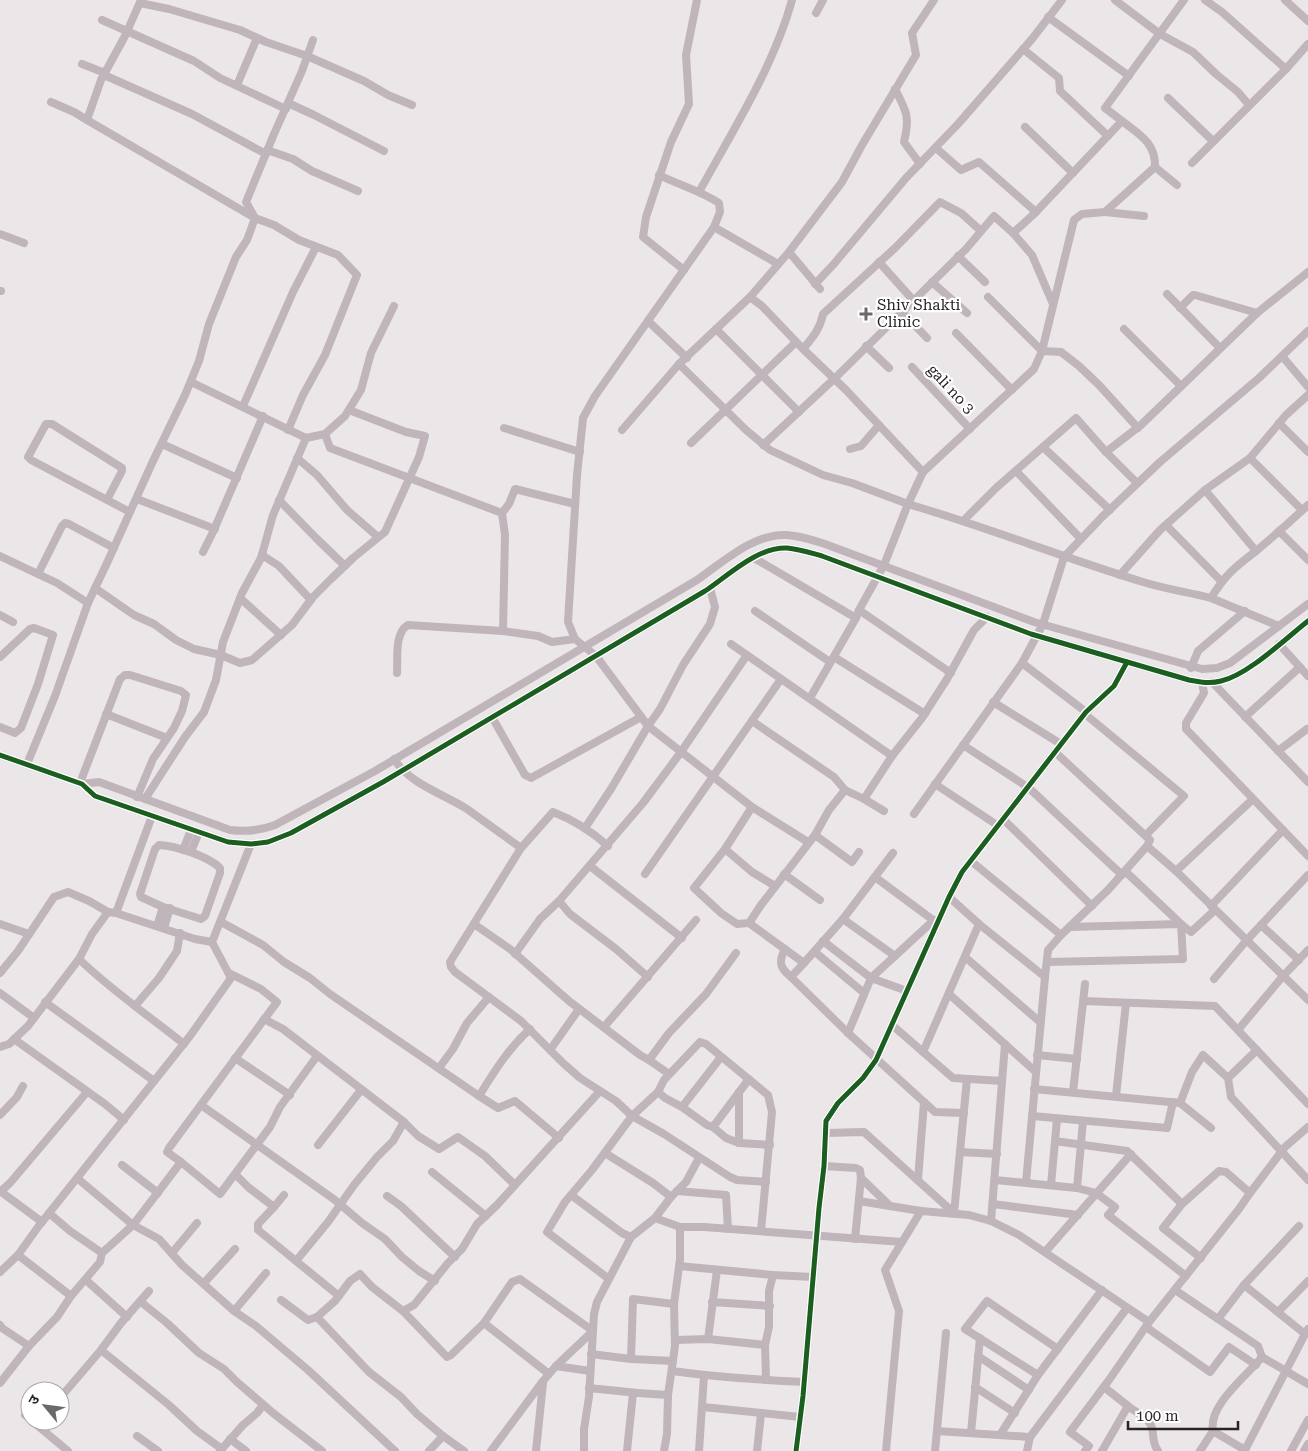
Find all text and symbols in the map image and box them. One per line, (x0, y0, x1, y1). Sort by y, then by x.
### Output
place label: Shiv Shakti Clinic (877, 296, 961, 331)
marker: Shiv Shakti Clinic (859, 307, 873, 321)
street label: gali no 3 (924, 361, 978, 417)
north arrow (20, 1381, 70, 1431)
text: उ (25, 1392, 43, 1407)
scale bar (1128, 1398, 1238, 1430)
text: 100 m (1136, 1407, 1179, 1425)

